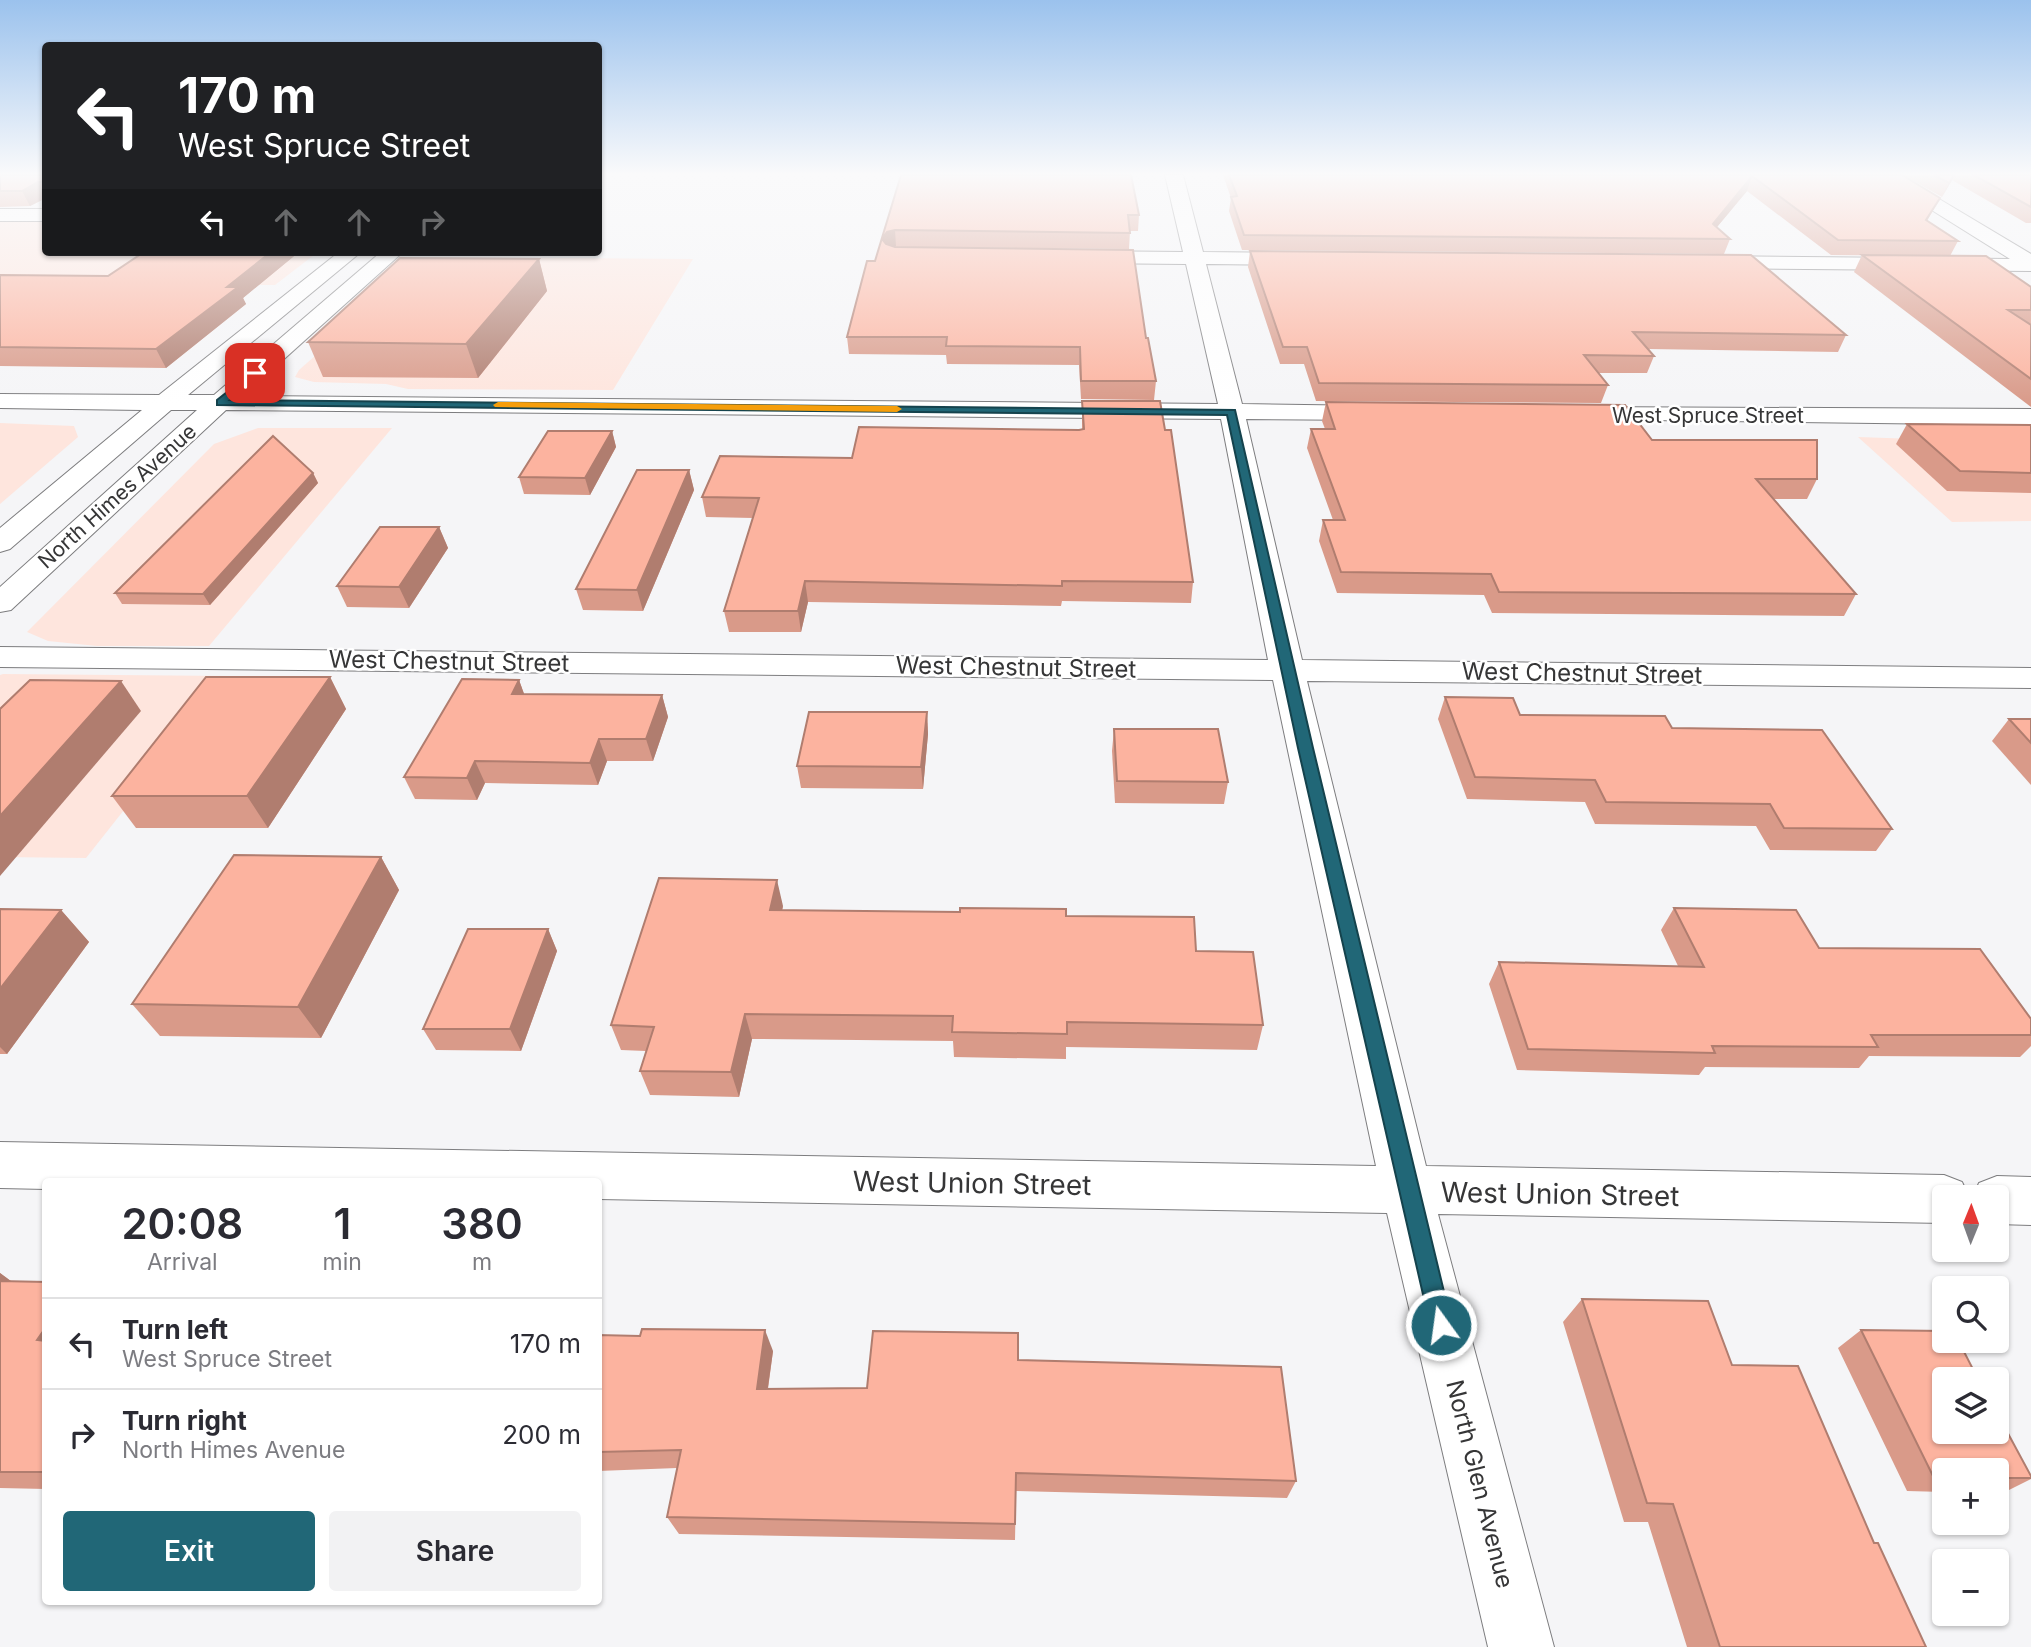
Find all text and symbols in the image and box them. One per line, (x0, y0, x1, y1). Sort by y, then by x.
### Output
text: 170 m (178, 66, 316, 125)
icon: left (63, 70, 154, 161)
text: West Spruce Street (178, 126, 470, 165)
icon: left (194, 203, 232, 241)
icon: ahead (267, 203, 305, 241)
icon: ahead (340, 203, 378, 241)
icon: right (413, 203, 451, 241)
pin (225, 343, 285, 403)
icon: arrive (236, 354, 274, 392)
street label: West Spruce Street (1612, 403, 1804, 428)
street label: North Himes Avenue (33, 418, 201, 574)
street label: West Chestnut Street (328, 644, 570, 678)
street label: West Chestnut Street (895, 650, 1137, 684)
street label: West Chestnut Street (1461, 656, 1703, 690)
street label: West Union Street (852, 1164, 1092, 1202)
street label: West Union Street (1440, 1175, 1680, 1213)
north arrow (1932, 1185, 2009, 1262)
map controls (1932, 1185, 2009, 1626)
text: 20:08 (121, 1198, 243, 1249)
text: 1 (333, 1198, 351, 1249)
text: 380 (441, 1198, 523, 1249)
text: Arrival (147, 1248, 218, 1276)
text: min (323, 1248, 362, 1276)
text: m (472, 1248, 492, 1276)
button: search (1932, 1276, 2009, 1353)
position arrow (1404, 1288, 1478, 1362)
text: Turn left (122, 1314, 228, 1345)
icon: left (63, 1325, 101, 1363)
text: 170 m (510, 1328, 581, 1359)
text: West Spruce Street (122, 1345, 332, 1373)
button: layers (1932, 1367, 2009, 1444)
street label: North Glen Avenue (1440, 1377, 1520, 1591)
text: Turn right (122, 1405, 247, 1436)
icon: right (63, 1416, 101, 1454)
text: 200 m (502, 1419, 581, 1450)
text: North Himes Avenue (122, 1436, 345, 1464)
button: + (1932, 1458, 2009, 1535)
button: Exit (63, 1511, 315, 1591)
button: Share (329, 1511, 581, 1591)
button: − (1932, 1549, 2009, 1626)

